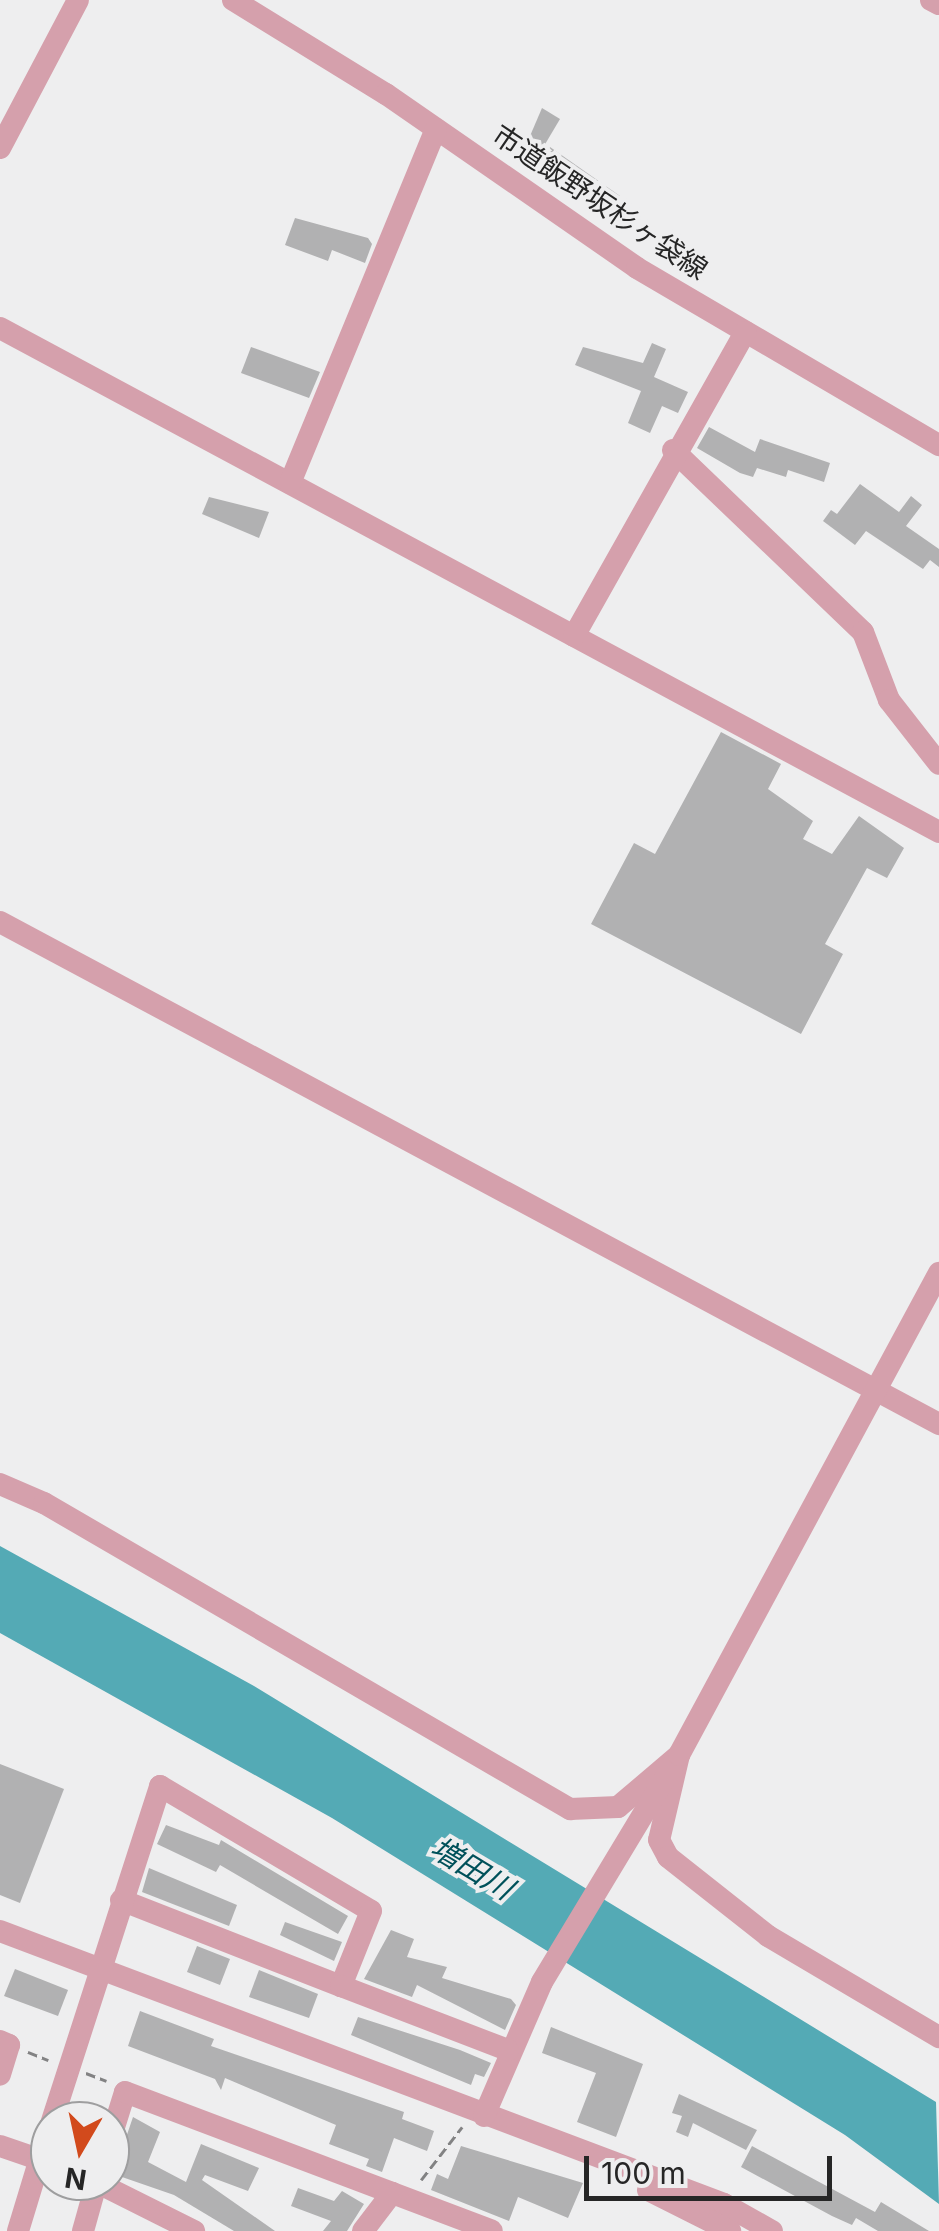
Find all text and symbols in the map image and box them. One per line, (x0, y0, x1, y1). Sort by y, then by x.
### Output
street label: 市道飯野坂杉ヶ袋線 (486, 118, 714, 286)
water label: 増田川 (424, 1829, 520, 1907)
north arrow (30, 2101, 130, 2201)
scale bar (589, 2136, 836, 2198)
text: 100 m (601, 2155, 686, 2191)
text: N (62, 2160, 89, 2197)

